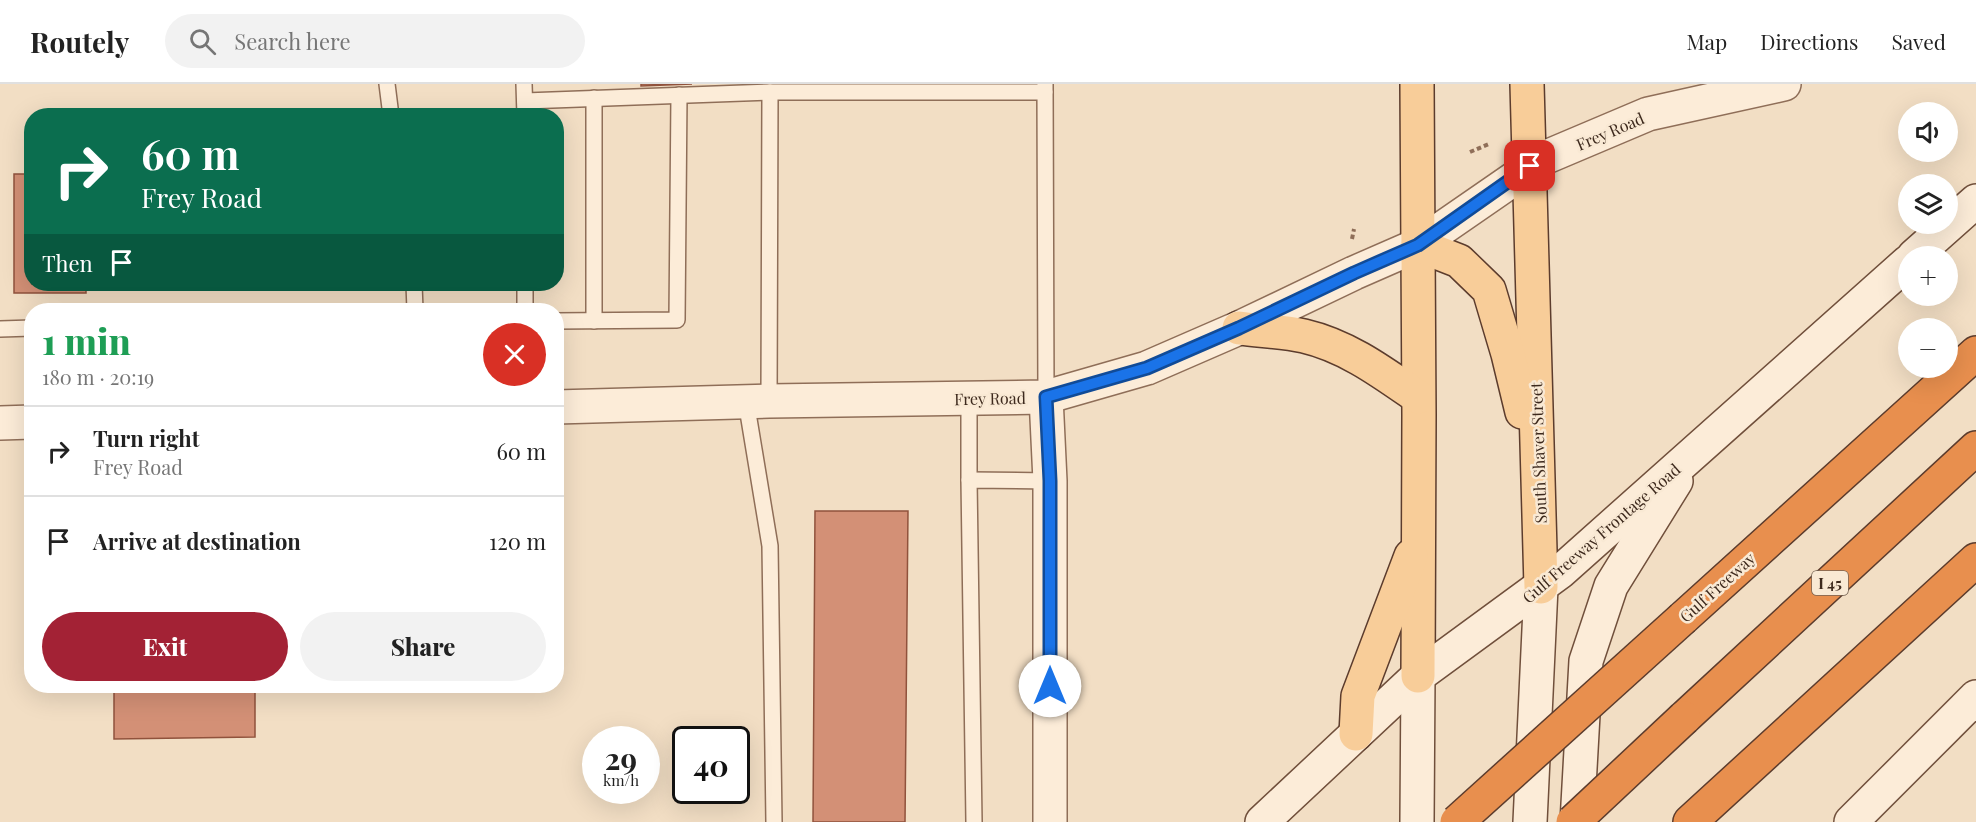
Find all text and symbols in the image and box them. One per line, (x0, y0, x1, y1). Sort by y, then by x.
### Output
search box (165, 14, 585, 68)
text: Routely (30, 23, 129, 60)
icon: search (186, 25, 219, 58)
text: Search here (234, 26, 351, 56)
text: Map (1686, 27, 1727, 55)
text: Directions (1760, 27, 1858, 55)
text: Saved (1891, 27, 1946, 55)
map controls (1898, 102, 1958, 378)
button: sound (1898, 102, 1958, 162)
street label: Frey Road (1573, 107, 1647, 155)
text: 60 m (141, 125, 239, 181)
icon: right (42, 132, 120, 210)
pin (1504, 140, 1555, 191)
icon: arrive (1513, 149, 1546, 182)
button: layers (1898, 174, 1958, 234)
text: Frey Road (141, 179, 262, 215)
icon: arrive (105, 246, 138, 279)
button: + (1898, 246, 1958, 306)
text: Then (42, 248, 93, 278)
text: 1 min (42, 316, 131, 364)
button: − (1898, 318, 1958, 378)
button: close (483, 323, 546, 386)
text: 180 m · 20:19 (42, 363, 154, 390)
street label: South Shaver Street (1525, 382, 1551, 524)
street label: Frey Road (954, 387, 1026, 409)
text: Turn right (93, 423, 199, 453)
icon: right (42, 435, 75, 468)
text: 60 m (496, 436, 546, 466)
text: Frey Road (93, 453, 183, 480)
street label: Gulf Freeway Frontage Road (1518, 459, 1684, 607)
icon: arrive (42, 525, 75, 558)
text: Arrive at destination (93, 526, 301, 556)
text: 120 m (489, 526, 546, 556)
street label: Gulf Freeway (1675, 548, 1759, 626)
road number: I 45 (1812, 571, 1848, 595)
button: Exit (42, 612, 288, 681)
button: Share (300, 612, 546, 681)
position arrow (1018, 654, 1082, 718)
speed limit sign: 40 (672, 726, 750, 804)
text: 29 (605, 738, 637, 778)
text: km/h (603, 770, 639, 790)

